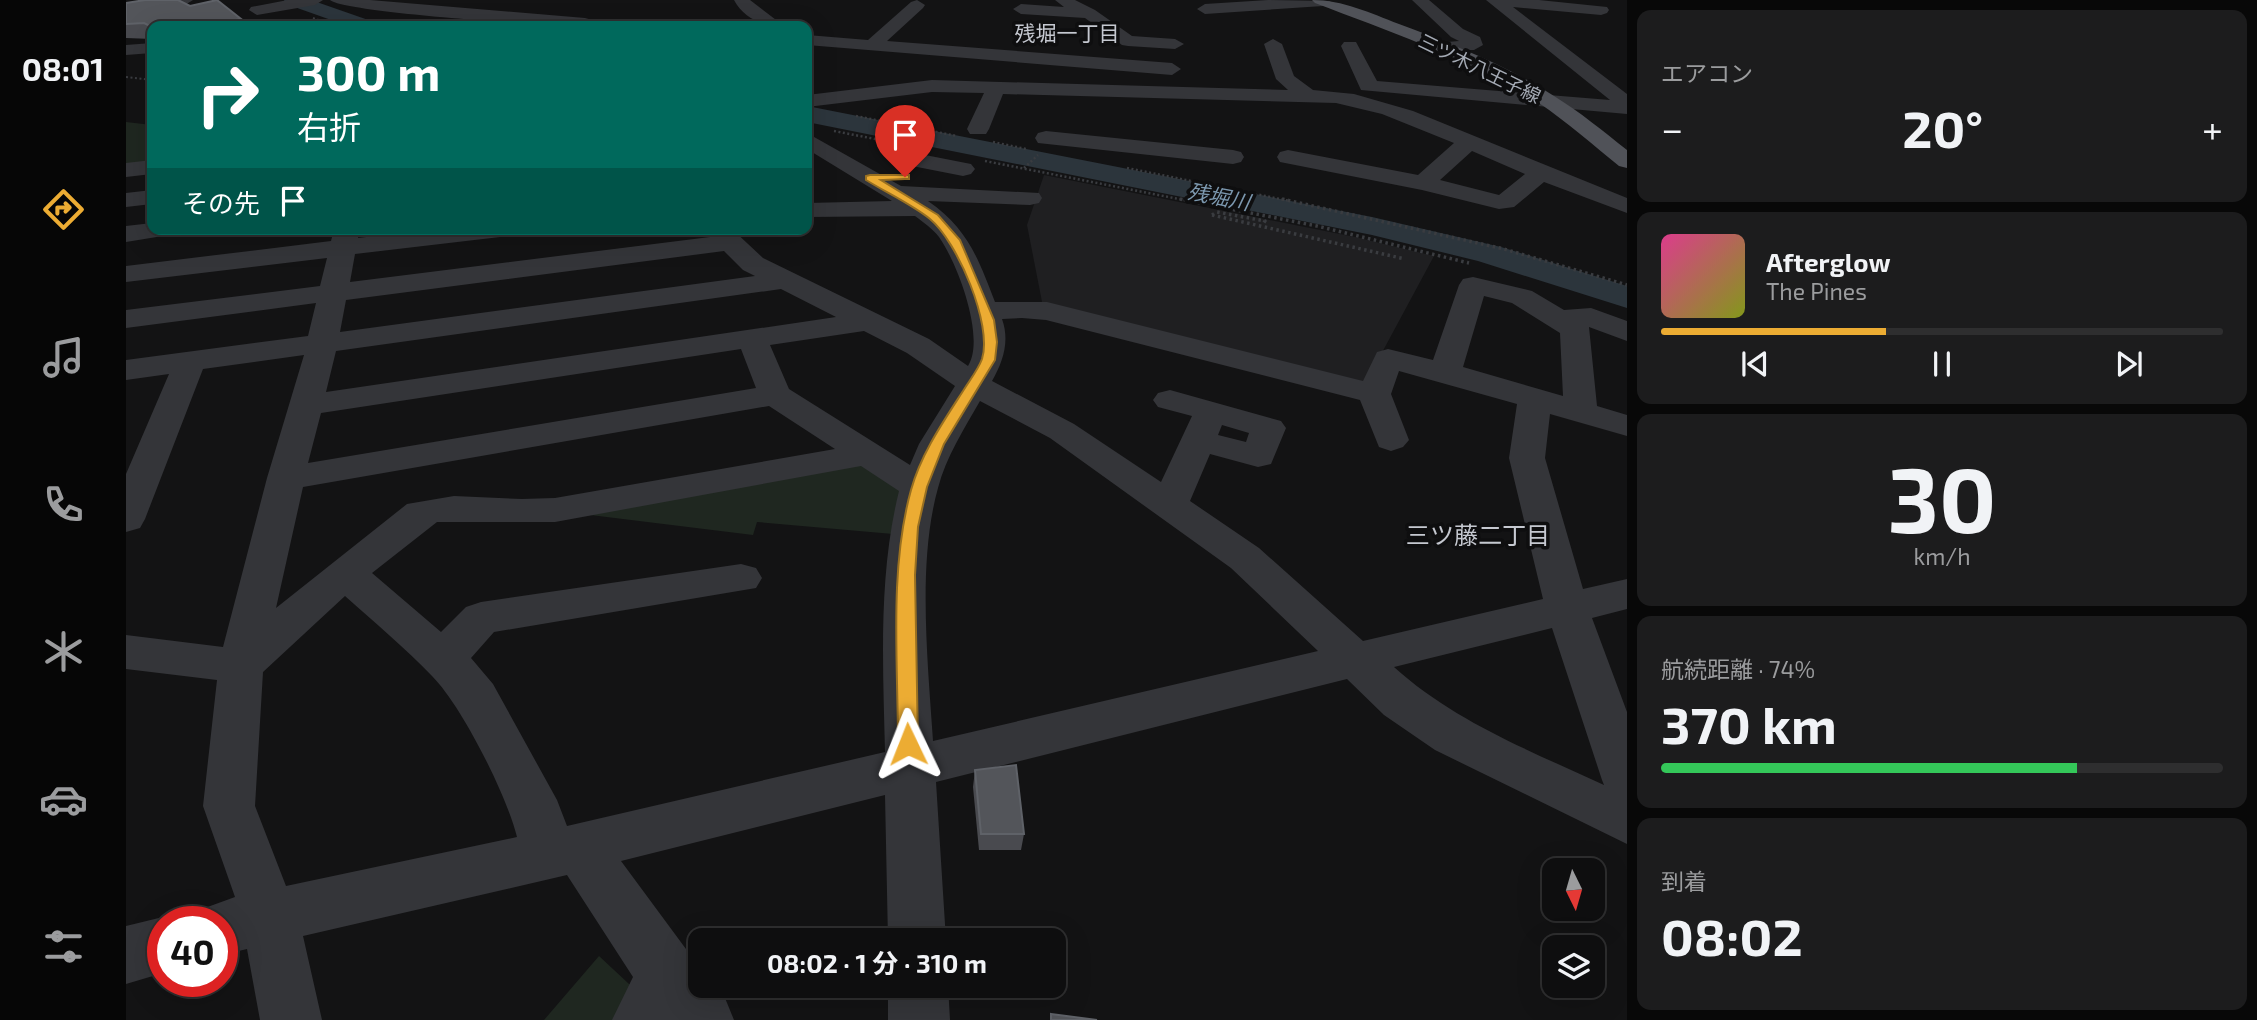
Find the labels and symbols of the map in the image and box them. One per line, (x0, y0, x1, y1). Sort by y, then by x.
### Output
district label: 残堀一丁目 (1015, 20, 1120, 45)
street label: 三ツ木八王子線 (1415, 29, 1545, 107)
pin (875, 105, 935, 177)
water label: 残堀川 (1186, 178, 1254, 215)
district label: 三ツ藤二丁目 (1406, 520, 1550, 549)
position arrow (871, 707, 945, 781)
north arrow (1542, 858, 1605, 920)
speed limit sign: 40 (147, 906, 238, 997)

